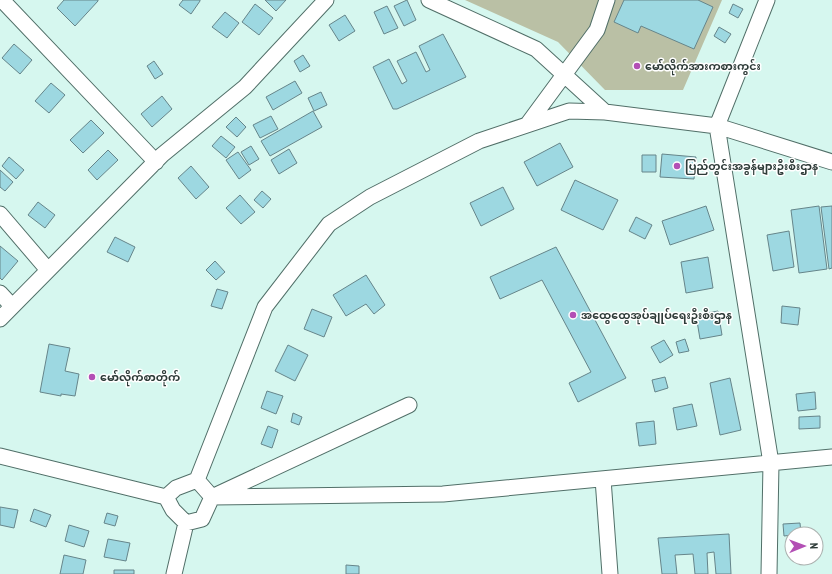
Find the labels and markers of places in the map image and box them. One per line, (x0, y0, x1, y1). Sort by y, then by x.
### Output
place label: မော်လိုက်အားကစားကွင်း (645, 59, 761, 76)
marker: မော်လိုက်အားကစားကွင်း (632, 61, 642, 71)
place label: ပြည်တွင်းအခွန်များဦးစီးဌာန (685, 159, 818, 176)
marker: ပြည်တွင်းအခွန်များဦးစီးဌာန (672, 161, 682, 171)
place label: အထွေထွေအုပ်ချုပ်ရေးဦးစီးဌာန (581, 308, 732, 325)
marker: အထွေထွေအုပ်ချုပ်ရေးဦးစီးဌာန (568, 310, 578, 320)
place label: မော်လိုက်စာတိုက် (100, 370, 180, 387)
marker: မော်လိုက်စာတိုက် (87, 372, 97, 382)

